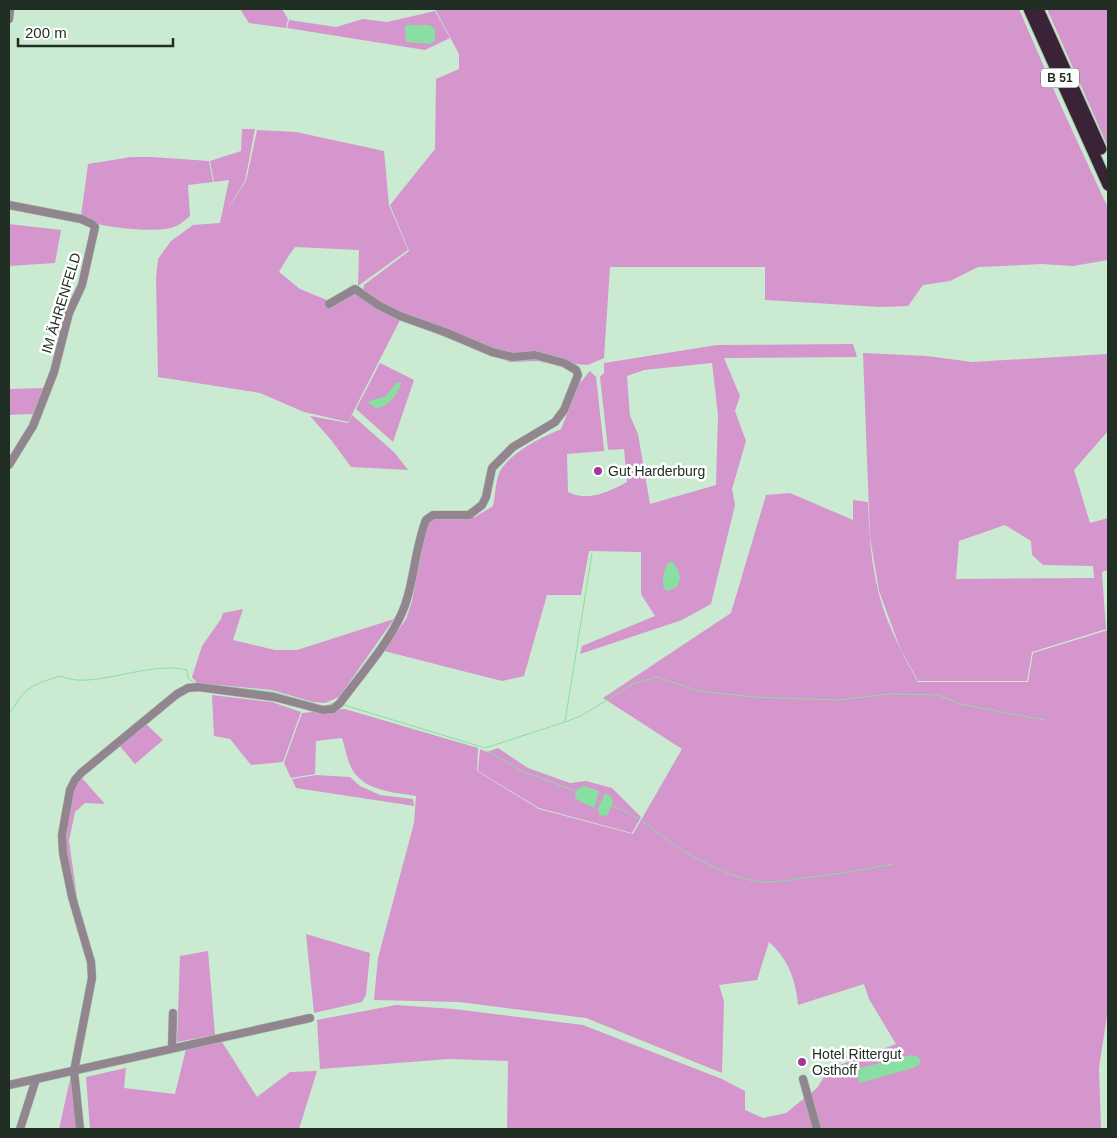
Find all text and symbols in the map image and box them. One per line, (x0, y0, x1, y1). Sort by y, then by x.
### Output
scale bar (18, 15, 172, 47)
text: 200 m (25, 24, 67, 41)
road number: B 51 (1041, 68, 1079, 88)
street label: IM ÄHRENFELD (38, 251, 84, 355)
place label: Gut Harderburg (608, 463, 705, 479)
marker: Gut Harderburg (592, 465, 604, 477)
place label: Hotel Rittergut Osthoff (812, 1046, 902, 1078)
marker: Hotel Rittergut Osthoff (796, 1056, 808, 1068)

